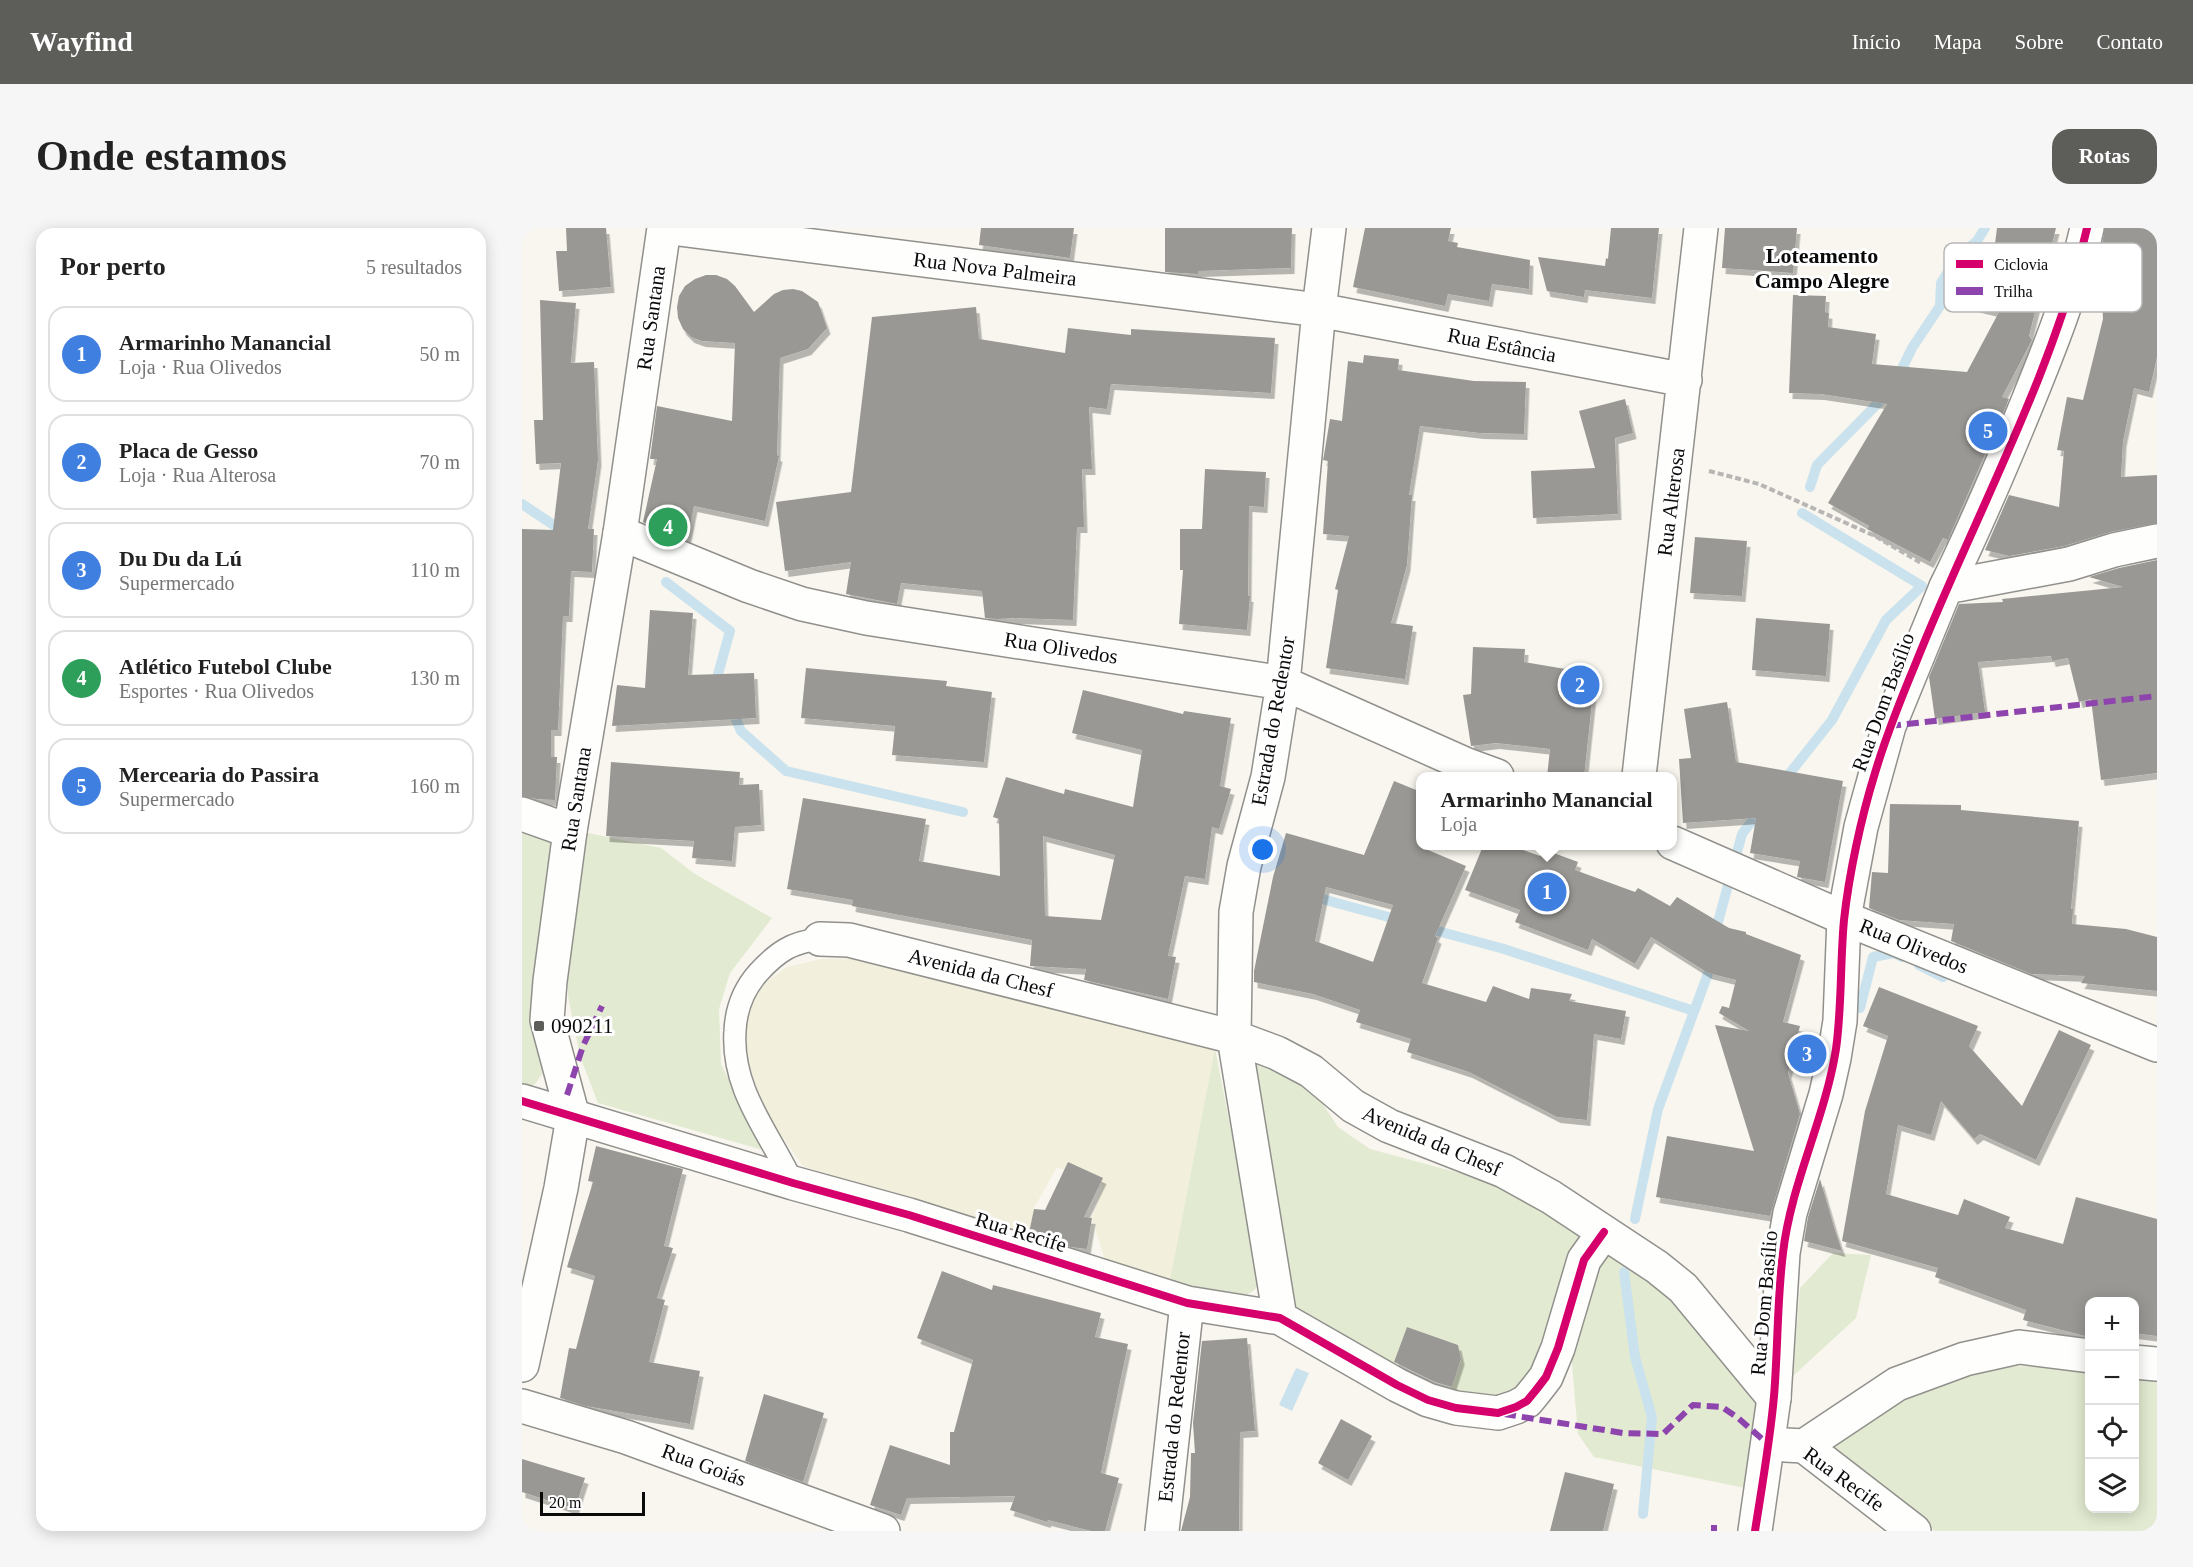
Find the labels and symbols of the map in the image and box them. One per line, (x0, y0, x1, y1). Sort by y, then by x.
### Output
district label: Loteamento Campo Alegre (1755, 243, 1890, 293)
legend (1944, 243, 2142, 312)
street label: Rua Nova Palmeira (912, 247, 1079, 291)
text: Ciclovia (1994, 256, 2048, 273)
street label: Rua Santana (632, 263, 670, 372)
text: Trilha (1994, 283, 2033, 300)
street label: Rua Estância (1446, 323, 1559, 367)
pin: 5 (1968, 408, 2008, 454)
street label: Rua Alterosa (1652, 446, 1690, 558)
pin: 4 (648, 504, 688, 550)
street label: Rua Olivedos (1002, 627, 1120, 669)
street label: Rua Dom Basílio (1847, 629, 1919, 775)
street label: Estrada do Redentor (1246, 634, 1300, 808)
pin: 2 (1560, 662, 1600, 708)
street label: Rua Santana (556, 744, 596, 853)
your location (1248, 835, 1277, 864)
pin: 1 (1528, 870, 1566, 914)
street label: Rua Olivedos (1856, 913, 1972, 979)
street label: Avenida da Chesf (906, 943, 1056, 1003)
place label: 090211 (551, 1014, 613, 1038)
marker: 090211 (532, 1019, 546, 1033)
pin: 3 (1788, 1032, 1826, 1076)
street label: Avenida da Chesf (1359, 1101, 1505, 1181)
street label: Rua Recife (973, 1207, 1069, 1257)
street label: Rua Dom Basílio (1746, 1229, 1782, 1377)
street label: Estrada do Redentor (1153, 1330, 1195, 1504)
street label: Rua Goiás (659, 1439, 749, 1491)
street label: Rua Recife (1799, 1442, 1889, 1516)
scale bar (540, 1489, 645, 1516)

